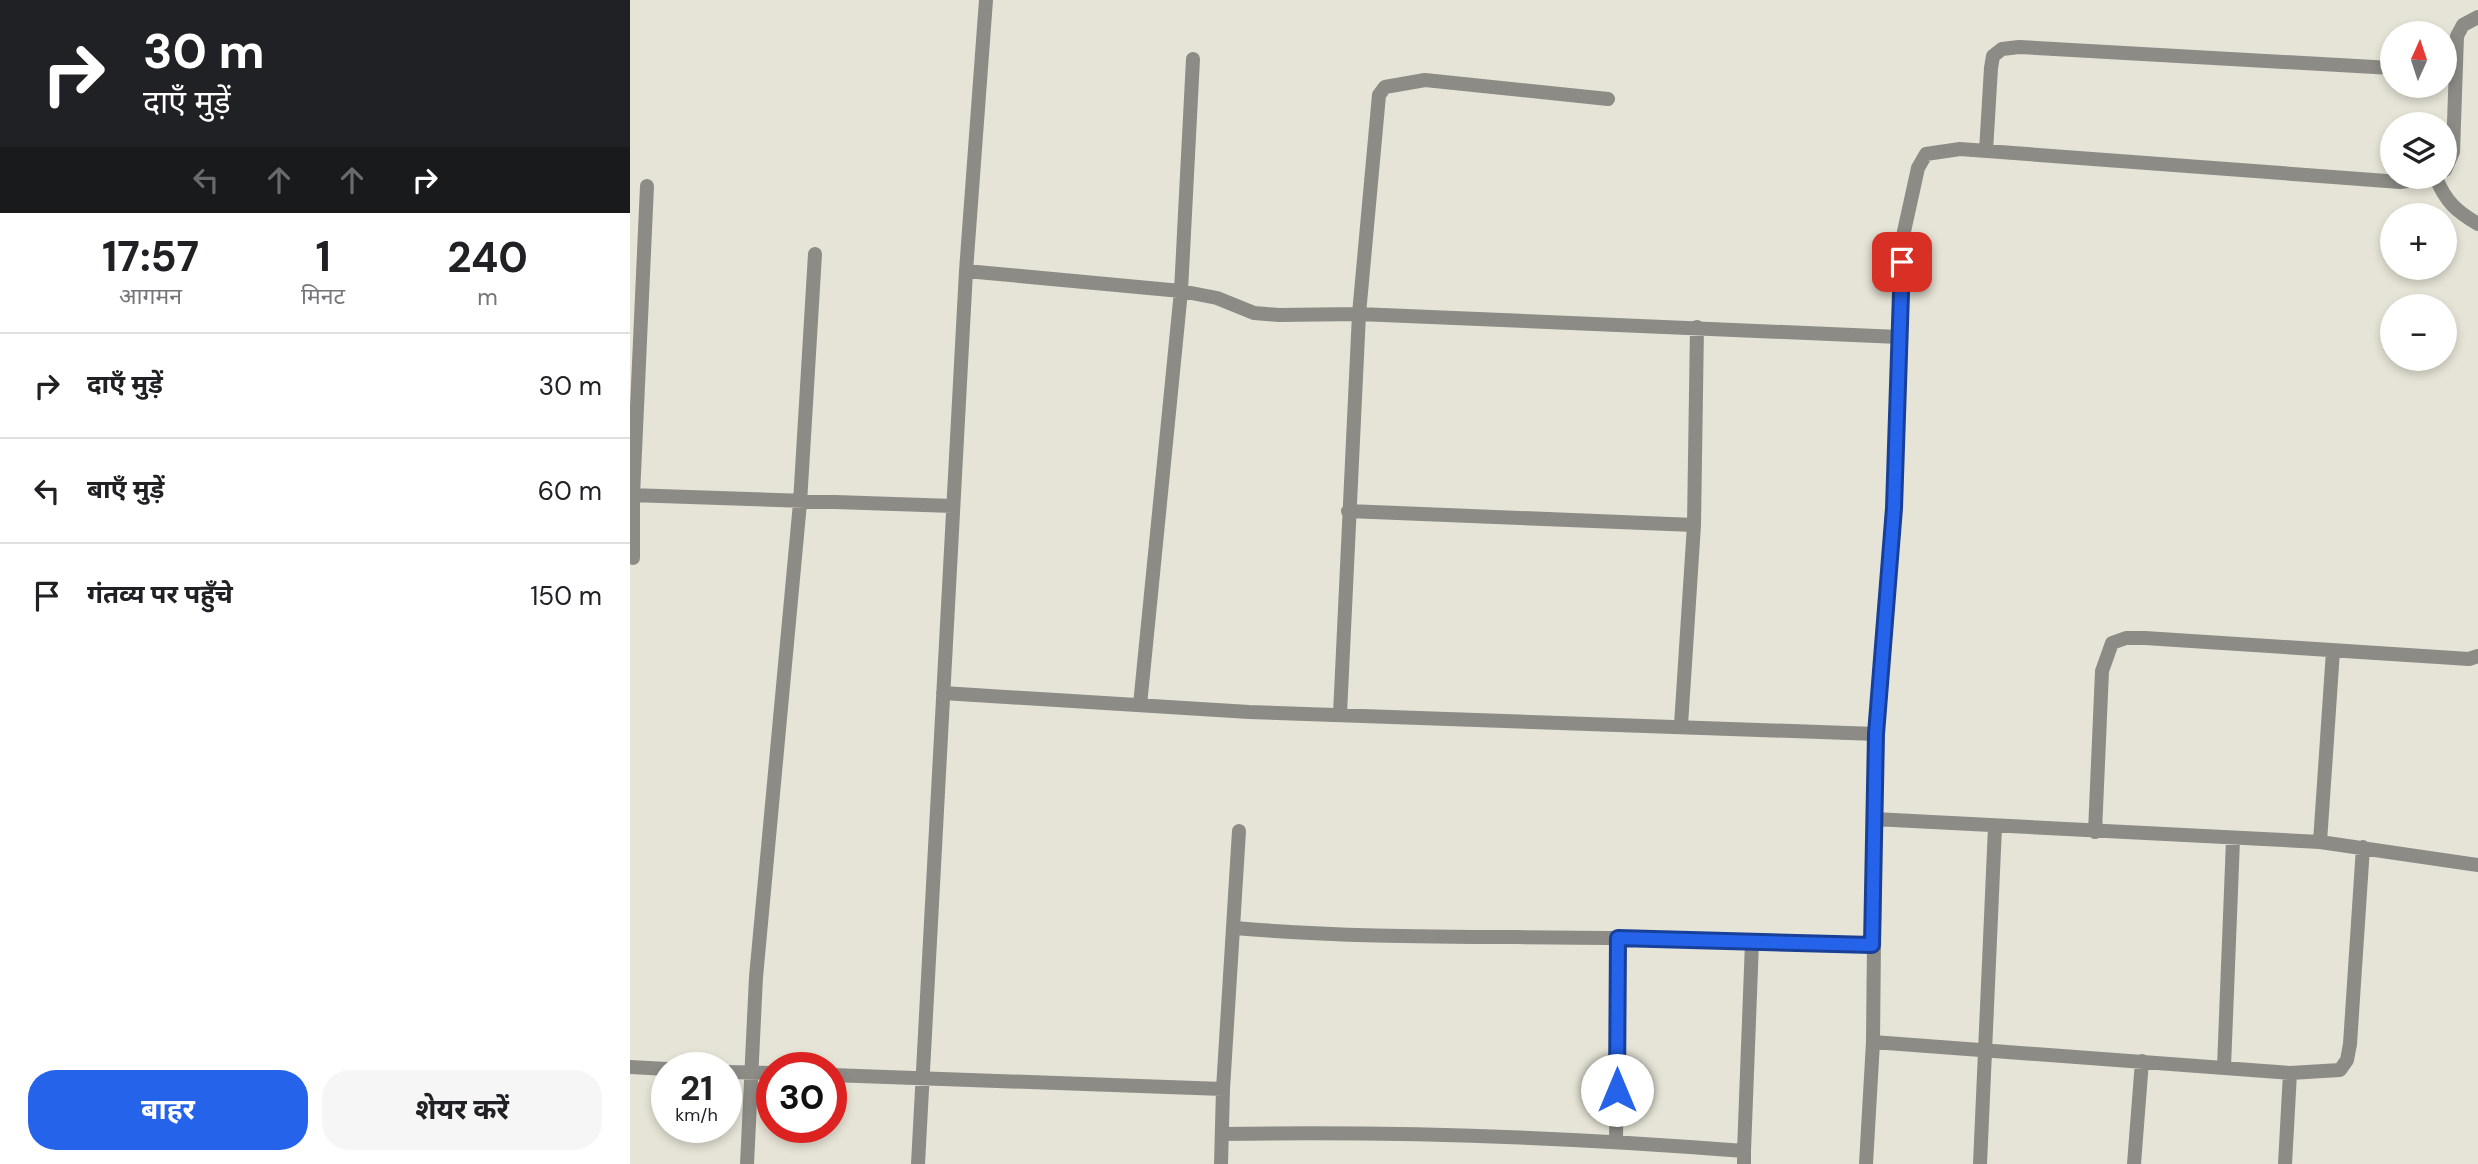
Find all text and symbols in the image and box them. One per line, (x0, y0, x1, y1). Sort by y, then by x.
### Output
text: 30 m (143, 19, 265, 83)
north arrow (2380, 21, 2457, 98)
map controls (2380, 21, 2457, 371)
icon: right (28, 28, 119, 119)
text: दाएँ मुड़ें (143, 81, 231, 123)
button: layers (2380, 112, 2457, 189)
icon: left (187, 161, 225, 199)
icon: ahead (260, 161, 298, 199)
icon: ahead (333, 161, 371, 199)
icon: right (406, 161, 444, 199)
button: + (2380, 203, 2457, 280)
text: 17:57 (102, 229, 199, 284)
text: 1 (315, 229, 331, 284)
text: 240 (447, 230, 528, 285)
pin (1872, 232, 1932, 292)
icon: arrive (1883, 243, 1921, 281)
text: आगमन (119, 281, 182, 311)
text: मिनट (301, 281, 345, 311)
text: m (477, 282, 498, 312)
button: − (2380, 294, 2457, 371)
icon: right (28, 367, 66, 405)
text: दाएँ मुड़ें (87, 367, 163, 401)
text: 30 m (539, 369, 602, 403)
icon: left (28, 472, 66, 510)
text: बाएँ मुड़ें (87, 472, 164, 506)
text: 60 m (538, 474, 602, 508)
icon: arrive (28, 577, 66, 615)
text: गंतव्य पर पहुँचे (87, 577, 233, 611)
text: 150 m (530, 579, 602, 613)
speed limit sign: 30 (756, 1052, 847, 1143)
position arrow (1580, 1053, 1654, 1127)
text: 21 (680, 1065, 713, 1111)
button: बाहर (28, 1070, 308, 1150)
button: शेयर करें (322, 1070, 602, 1150)
text: km/h (675, 1103, 718, 1127)

